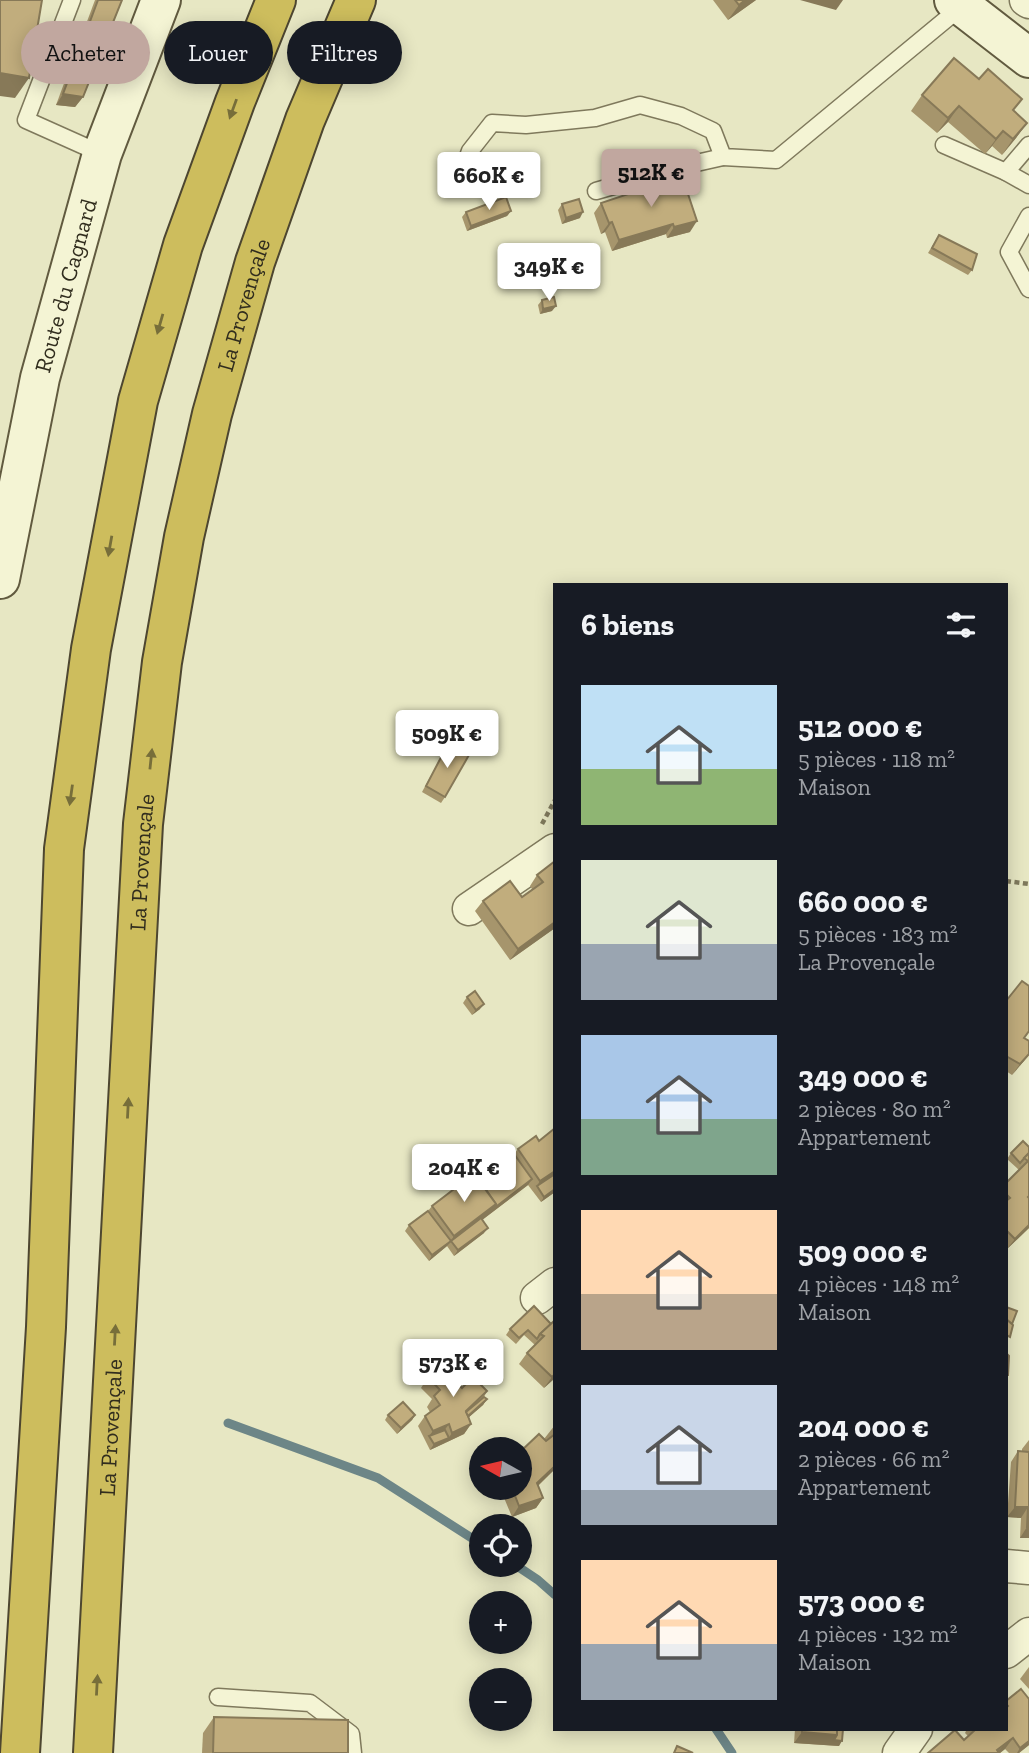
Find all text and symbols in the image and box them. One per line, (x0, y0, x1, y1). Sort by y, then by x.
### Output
chip: Acheter (21, 21, 150, 84)
chip: Louer (164, 21, 273, 84)
chip: Filtres (287, 21, 402, 84)
one-way arrow (227, 98, 238, 119)
pin: 512K € (594, 150, 708, 209)
pin: 660K € (432, 152, 546, 212)
text: 512K € (617, 158, 685, 186)
text: 660K € (453, 161, 525, 189)
street label: Route du Cagnard (28, 195, 103, 376)
street label: La Provençale (211, 235, 276, 375)
pin: 349K € (492, 244, 606, 303)
text: 349K € (513, 252, 585, 280)
one-way arrow (154, 314, 165, 336)
one-way arrow (104, 535, 115, 557)
icon: filters (942, 606, 980, 644)
text: 6 biens (581, 607, 674, 643)
text: 512 000 € (798, 709, 923, 745)
pin: 509K € (390, 710, 504, 770)
icon: home (637, 713, 721, 797)
text: 509K € (412, 719, 482, 747)
text: 5 pièces · 118 m² (798, 745, 955, 773)
one-way arrow (145, 748, 156, 770)
text: Maison (798, 773, 871, 801)
one-way arrow (65, 784, 76, 806)
street label: La Provençale (123, 792, 160, 932)
text: 660 000 € (798, 884, 928, 920)
icon: home (637, 888, 721, 972)
text: 5 pièces · 183 m² (798, 920, 957, 948)
text: La Provençale (798, 948, 935, 976)
text: 349 000 € (798, 1059, 928, 1095)
icon: home (637, 1063, 721, 1147)
text: 2 pièces · 80 m² (798, 1095, 951, 1123)
one-way arrow (122, 1097, 133, 1119)
text: Appartement (798, 1123, 931, 1151)
pin: 204K € (407, 1144, 521, 1204)
text: 204K € (428, 1153, 500, 1181)
text: 509 000 € (798, 1234, 928, 1270)
icon: home (637, 1238, 721, 1322)
text: 4 pièces · 148 m² (798, 1270, 959, 1298)
text: Maison (798, 1298, 871, 1326)
one-way arrow (110, 1324, 121, 1346)
pin: 573K € (396, 1340, 510, 1399)
text: 573K € (418, 1348, 488, 1376)
street label: La Provençale (93, 1358, 128, 1497)
text: 204 000 € (798, 1409, 929, 1445)
icon: home (637, 1413, 721, 1497)
north arrow (469, 1437, 532, 1500)
map controls (469, 1437, 532, 1731)
text: 2 pièces · 66 m² (798, 1445, 949, 1473)
text: Appartement (798, 1473, 931, 1501)
button: locate (469, 1514, 532, 1577)
text: 573 000 € (798, 1584, 925, 1620)
icon: home (637, 1588, 721, 1672)
button: + (469, 1591, 532, 1654)
text: 4 pièces · 132 m² (798, 1620, 958, 1648)
text: Maison (798, 1648, 871, 1676)
button: − (469, 1668, 532, 1731)
one-way arrow (92, 1674, 103, 1696)

